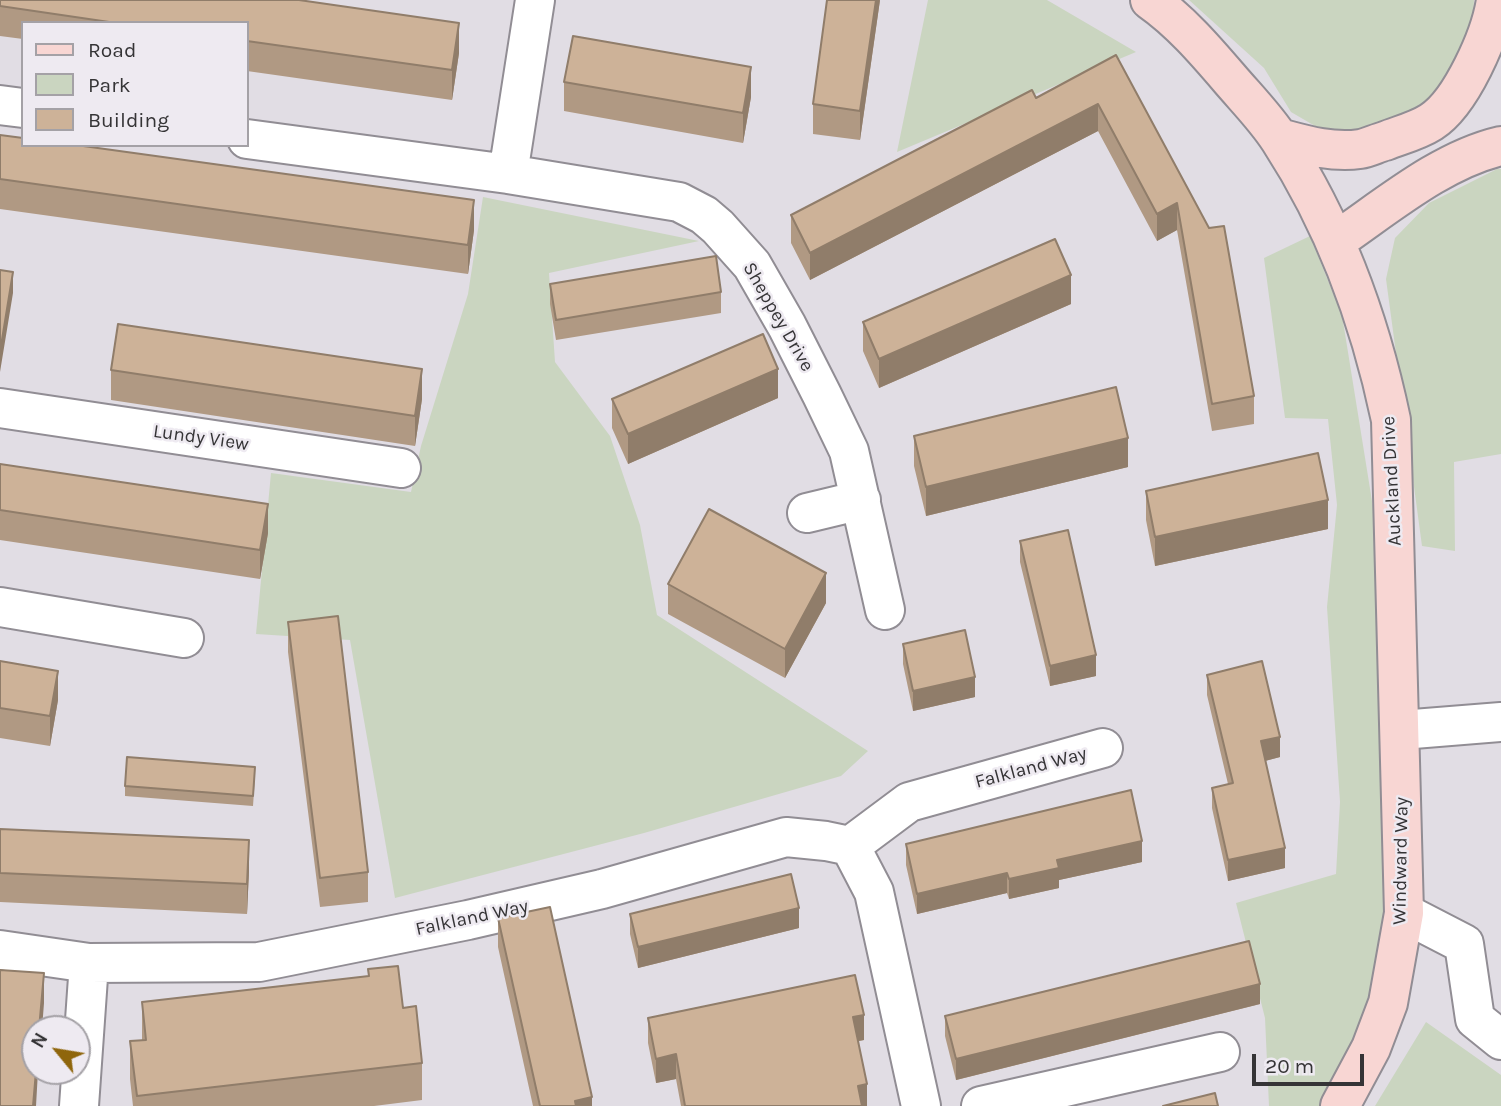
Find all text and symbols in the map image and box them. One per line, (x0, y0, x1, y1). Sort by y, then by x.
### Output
legend (21, 21, 248, 147)
text: Road (88, 38, 136, 62)
text: Park (88, 73, 131, 97)
text: Building (88, 108, 169, 132)
street label: Sheppey Drive (738, 258, 818, 376)
street label: Auckland Drive (1377, 415, 1407, 547)
street label: Lundy View (152, 420, 250, 456)
street label: Falkland Way (973, 742, 1089, 794)
street label: Windward Way (1388, 797, 1414, 925)
street label: Falkland Way (414, 895, 530, 941)
north arrow (21, 1015, 91, 1085)
text: N (27, 1029, 52, 1052)
scale bar (1256, 1040, 1368, 1084)
text: 20 m (1265, 1054, 1314, 1078)

